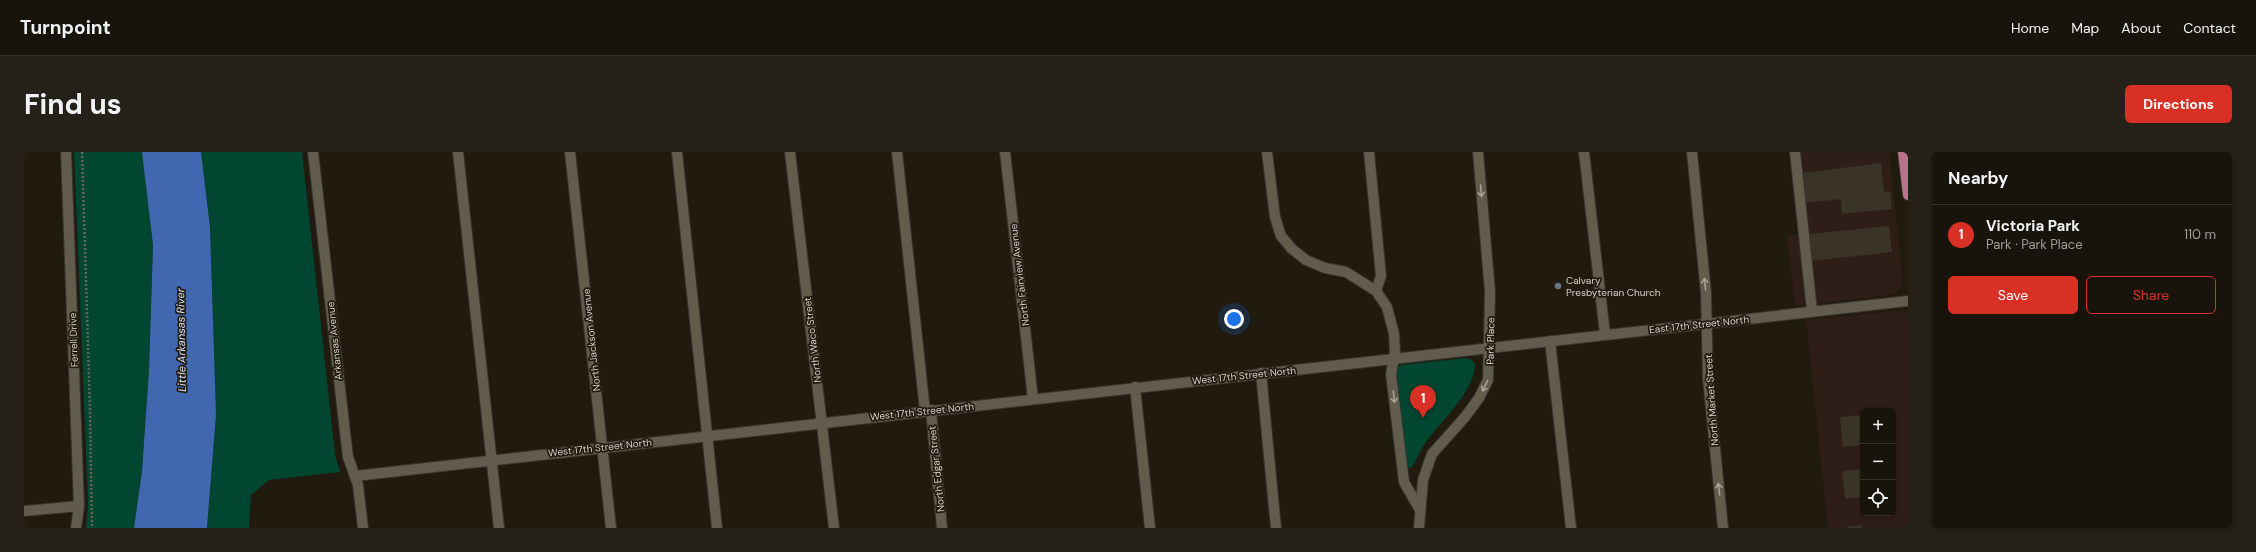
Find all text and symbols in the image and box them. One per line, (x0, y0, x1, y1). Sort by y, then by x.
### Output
text: Turnpoint (20, 15, 111, 40)
text: Home (2011, 19, 2049, 37)
text: Map (2071, 19, 2099, 37)
text: About (2121, 19, 2161, 37)
text: Contact (2183, 19, 2236, 37)
button: Directions (2125, 85, 2232, 123)
text: Find us (24, 86, 122, 123)
text: Nearby (1948, 167, 2008, 189)
one-way arrow (1478, 184, 1485, 197)
text: Victoria Park (1986, 216, 2080, 236)
street label: North Fairview Avenue (1007, 223, 1032, 327)
text: 1 (1959, 226, 1963, 243)
text: 110 m (2184, 226, 2216, 243)
text: Park · Park Place (1986, 236, 2083, 253)
place label: Calvary Presbyterian Church (1566, 274, 1661, 299)
button: Save (1948, 276, 2078, 314)
button: Share (2086, 276, 2216, 314)
one-way arrow (1702, 278, 1709, 291)
marker: Calvary Presbyterian Church (1553, 281, 1563, 291)
water label: Little Arkansas River (173, 287, 189, 392)
street label: North Jackson Avenue (580, 288, 603, 392)
street label: North Waco Street (801, 296, 824, 383)
street label: Arkansas Avenue (324, 301, 345, 381)
your location (1224, 309, 1244, 329)
street label: Ferrell Drive (66, 312, 81, 367)
street label: East 17th Street North (1648, 313, 1750, 336)
street label: Park Place (1484, 317, 1497, 365)
street label: North Market Street (1702, 354, 1721, 446)
street label: West 17th Street North (1192, 364, 1297, 387)
one-way arrow (1481, 379, 1488, 391)
pin: 1 (1410, 385, 1436, 418)
one-way arrow (1390, 390, 1398, 403)
street label: West 17th Street North (870, 400, 975, 423)
map controls (1860, 408, 1896, 516)
button: + (1860, 408, 1896, 444)
street label: North Edgar Street (926, 425, 947, 513)
street label: West 17th Street North (548, 436, 653, 459)
button: − (1860, 444, 1896, 480)
button: locate (1860, 480, 1896, 516)
one-way arrow (1715, 483, 1723, 496)

